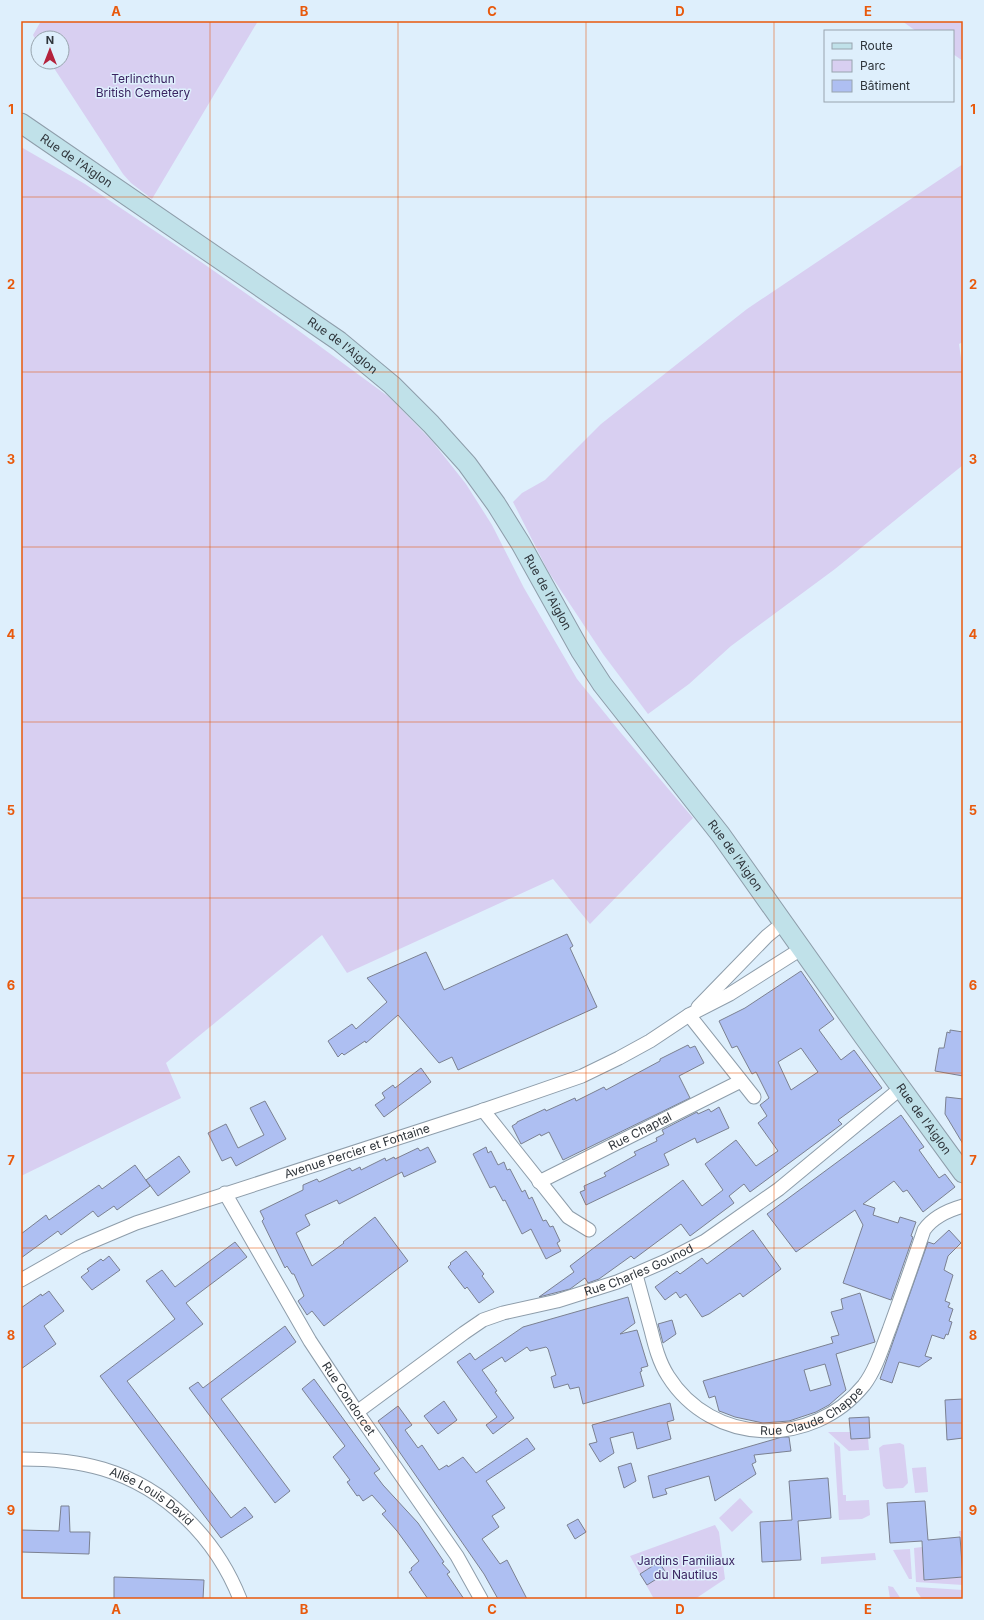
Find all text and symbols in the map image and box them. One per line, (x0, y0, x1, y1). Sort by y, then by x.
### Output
text: A (111, 3, 121, 19)
text: B (300, 3, 309, 19)
text: C (487, 3, 497, 19)
text: D (675, 3, 685, 19)
text: E (864, 3, 872, 19)
north arrow (30, 30, 70, 70)
legend (824, 30, 954, 102)
text: N (46, 33, 54, 47)
text: Route (860, 38, 893, 53)
text: Parc (860, 58, 886, 73)
park label: Terlincthun British Cemetery (96, 71, 191, 100)
text: Bâtiment (860, 78, 910, 93)
text: 1 (8, 101, 14, 117)
text: 1 (970, 101, 976, 117)
street label: Rue de l'Aiglon (38, 130, 116, 190)
text: 2 (7, 276, 15, 292)
text: 2 (969, 276, 977, 292)
street label: Rue de l'Aiglon (305, 314, 381, 377)
text: 3 (7, 451, 15, 467)
text: 3 (969, 451, 977, 467)
street label: Rue de l'Aiglon (521, 551, 575, 632)
text: 4 (7, 626, 16, 642)
text: 4 (969, 626, 978, 642)
text: 5 (7, 802, 15, 818)
text: 5 (969, 802, 977, 818)
street label: Rue de l'Aiglon (705, 817, 766, 894)
text: 6 (7, 977, 15, 993)
text: 6 (969, 977, 977, 993)
street label: Rue de l'Aiglon (893, 1080, 955, 1157)
street label: Rue Chaptal (606, 1109, 674, 1153)
street label: Avenue Percier et Fontaine (282, 1120, 432, 1181)
text: 7 (7, 1152, 15, 1168)
text: 7 (969, 1152, 977, 1168)
street label: Rue Charles Gounod (582, 1240, 696, 1299)
text: 8 (7, 1327, 15, 1343)
text: 8 (969, 1327, 977, 1343)
street label: Rue Condorcet (319, 1359, 379, 1438)
street label: Rue Claude Chappe (760, 1383, 866, 1438)
street label: Allée Louis David (108, 1464, 197, 1528)
text: 9 (7, 1502, 15, 1518)
text: 9 (969, 1502, 977, 1518)
park label: Jardins Familiaux du Nautilus (637, 1553, 735, 1582)
text: A (111, 1601, 121, 1617)
text: B (300, 1601, 309, 1617)
text: C (487, 1601, 497, 1617)
text: D (675, 1601, 685, 1617)
text: E (864, 1601, 872, 1617)

